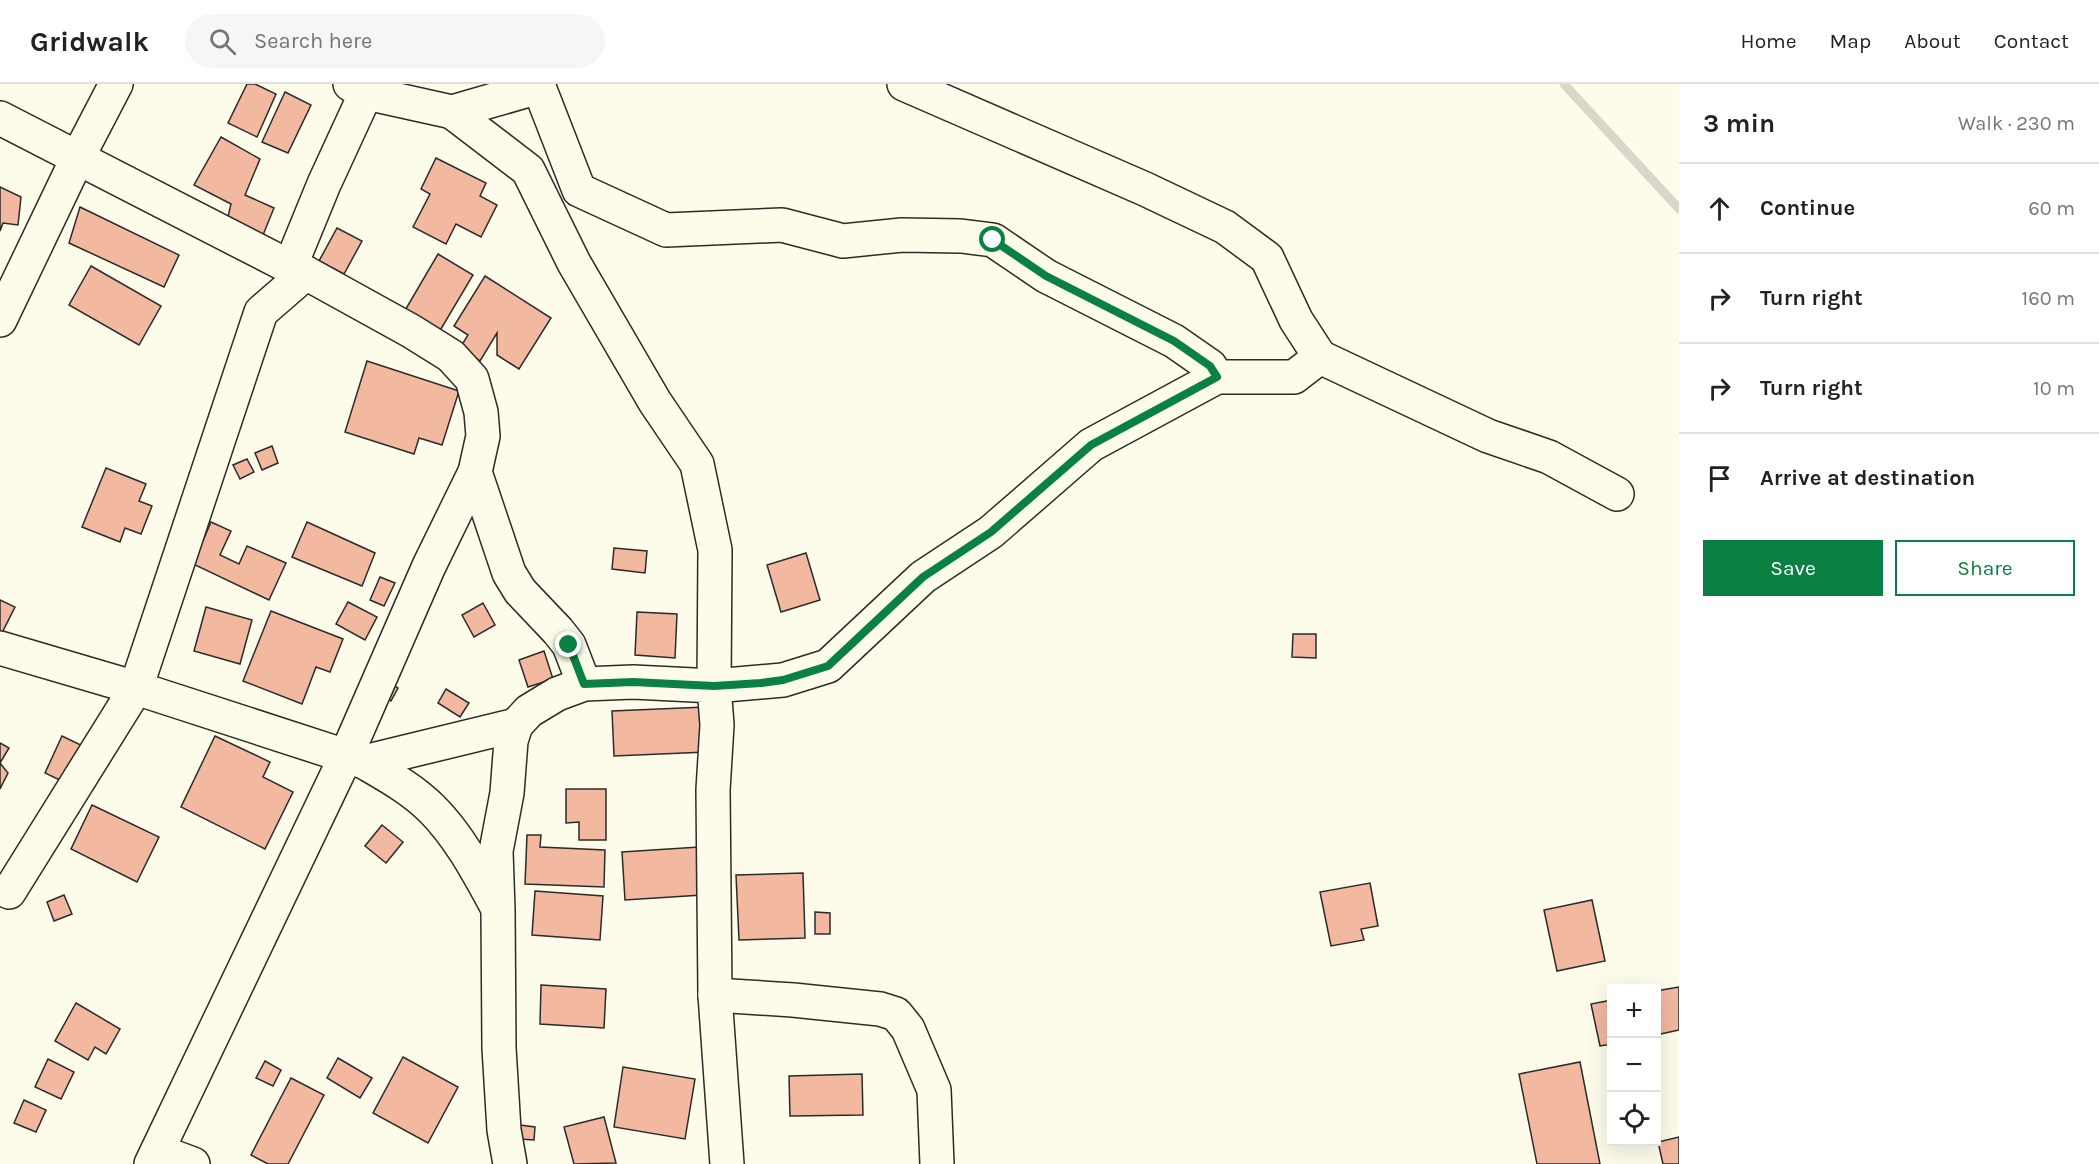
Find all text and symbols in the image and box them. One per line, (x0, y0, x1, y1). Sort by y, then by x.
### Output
search box (185, 14, 605, 68)
text: Gridwalk (30, 25, 149, 58)
icon: search (206, 25, 239, 58)
text: Search here (254, 28, 372, 54)
text: Home (1741, 29, 1797, 53)
text: Map (1830, 29, 1871, 53)
text: About (1904, 29, 1961, 53)
text: Contact (1994, 29, 2069, 53)
text: 3 min (1703, 108, 1775, 139)
text: Walk · 230 m (1958, 112, 2075, 135)
icon: ahead (1703, 192, 1736, 225)
text: Continue (1760, 195, 1855, 221)
text: 60 m (2028, 197, 2075, 220)
route start (979, 226, 1005, 252)
icon: right (1703, 282, 1736, 315)
text: Turn right (1760, 285, 1863, 311)
text: 160 m (2022, 287, 2075, 310)
icon: right (1703, 372, 1736, 405)
text: Turn right (1760, 375, 1863, 401)
text: 10 m (2033, 377, 2075, 400)
icon: arrive (1703, 462, 1736, 495)
text: Arrive at destination (1760, 465, 1975, 491)
button: Save (1703, 540, 1883, 596)
button: Share (1895, 540, 2075, 596)
route end (555, 631, 581, 657)
map controls (1607, 984, 1661, 1146)
button: + (1607, 984, 1661, 1038)
button: − (1607, 1038, 1661, 1092)
button: locate (1607, 1092, 1661, 1146)

